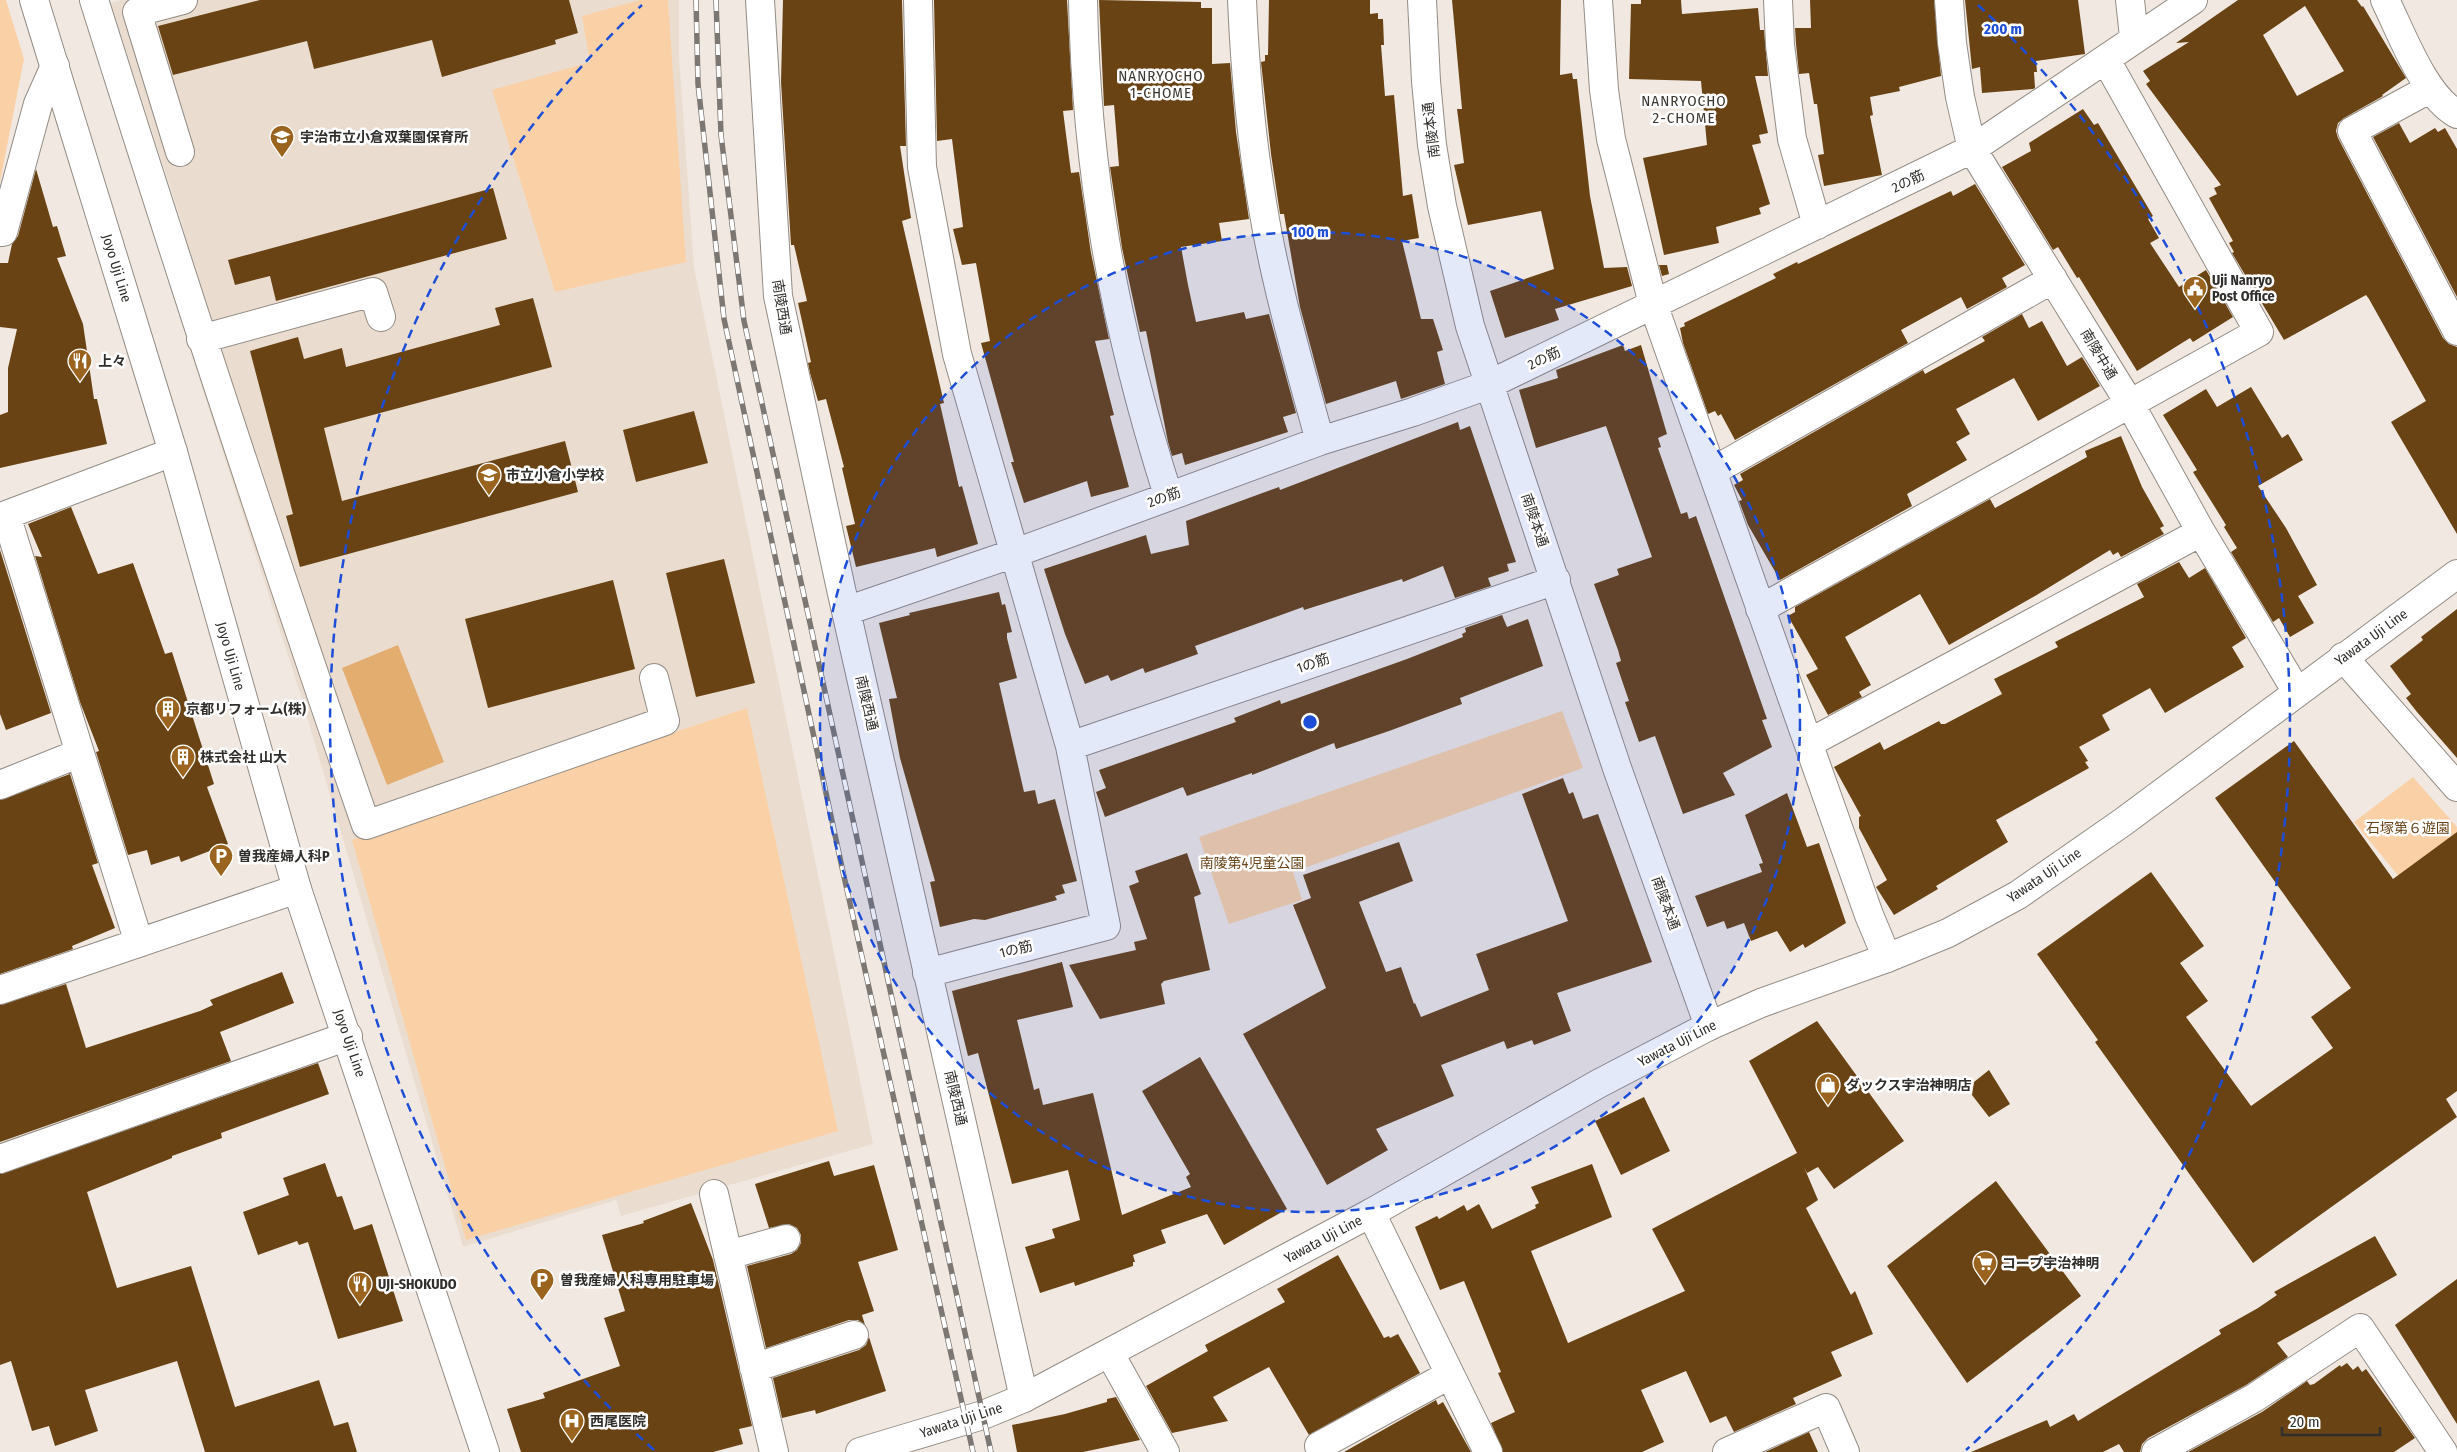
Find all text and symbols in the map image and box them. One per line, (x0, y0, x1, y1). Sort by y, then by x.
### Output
text: 200 m (1983, 20, 2022, 38)
district label: NANRYOCHO 1-CHOME (1118, 67, 1204, 102)
district label: NANRYOCHO 2-CHOME (1641, 92, 1727, 127)
street label: 南陵本通 (1420, 101, 1443, 159)
school or university icon: 宇治市立小倉双葉園保育所 (269, 124, 295, 158)
place label: 宇治市立小倉双葉園保育所 (300, 129, 468, 146)
street label: 2の筋 (1889, 166, 1927, 197)
text: 100 m (1291, 223, 1329, 241)
street label: Joyo Uji Line (98, 232, 135, 304)
place label: Uji Nanryo Post Office (2212, 272, 2275, 305)
public building icon: Uji Nanryo Post Office (2182, 275, 2208, 309)
street label: 南陵西通 (769, 278, 794, 336)
street label: 南陵中通 (2077, 326, 2120, 383)
street label: 2の筋 (1525, 343, 1563, 374)
restaurant icon: 上々 (67, 348, 93, 382)
place label: 上々 (98, 353, 126, 370)
school or university icon: 市立小倉小学校 (476, 462, 502, 496)
place label: 市立小倉小学校 (506, 467, 604, 484)
street label: 2の筋 (1145, 484, 1183, 511)
street label: 南陵本通 (1517, 491, 1552, 549)
street label: Yawata Uji Line (2332, 605, 2411, 669)
street label: Joyo Uji Line (213, 620, 248, 692)
street label: 1の筋 (1295, 650, 1332, 677)
street label: 南陵西通 (852, 674, 881, 732)
building icon: 京都リフォーム(株) (155, 696, 181, 730)
place label: 京都リフォーム(株) (186, 701, 306, 718)
centre of rings (1301, 713, 1319, 731)
building icon: 株式会社 山大 (170, 744, 196, 778)
place label: 株式会社 山大 (200, 749, 287, 766)
park label: 石塚第６遊園 (2366, 820, 2450, 837)
parking icon: 曽我産婦人科P (208, 843, 234, 877)
street label: Yawata Uji Line (2004, 844, 2085, 906)
place label: 曽我産婦人科P (238, 848, 330, 865)
park label: 南陵第4児童公園 (1200, 855, 1304, 872)
street label: 南陵本通 (1648, 874, 1683, 932)
street label: 1の筋 (998, 937, 1034, 962)
street label: Joyo Uji Line (330, 1007, 369, 1079)
street label: Yawata Uji Line (1635, 1016, 1719, 1070)
street label: 南陵西通 (941, 1069, 970, 1127)
shop icon: ダックス宇治神明店 (1815, 1072, 1841, 1106)
place label: ダックス宇治神明店 (1846, 1077, 1972, 1094)
street label: Yawata Uji Line (1281, 1212, 1365, 1267)
supermarket icon: コープ宇治神明 (1972, 1250, 1998, 1284)
place label: コープ宇治神明 (2002, 1255, 2099, 1272)
parking icon: 曽我産婦人科専用駐車場 (529, 1267, 555, 1301)
restaurant icon: UJI-SHOKUDO (347, 1271, 373, 1305)
place label: 曽我産婦人科専用駐車場 (560, 1272, 714, 1289)
place label: UJI-SHOKUDO (378, 1276, 457, 1293)
street label: Yawata Uji Line (918, 1399, 1005, 1442)
scale bar (2282, 1404, 2380, 1436)
hospital icon: 西尾医院 (559, 1408, 585, 1442)
place label: 西尾医院 (590, 1413, 646, 1430)
text: 20 m (2290, 1413, 2320, 1431)

